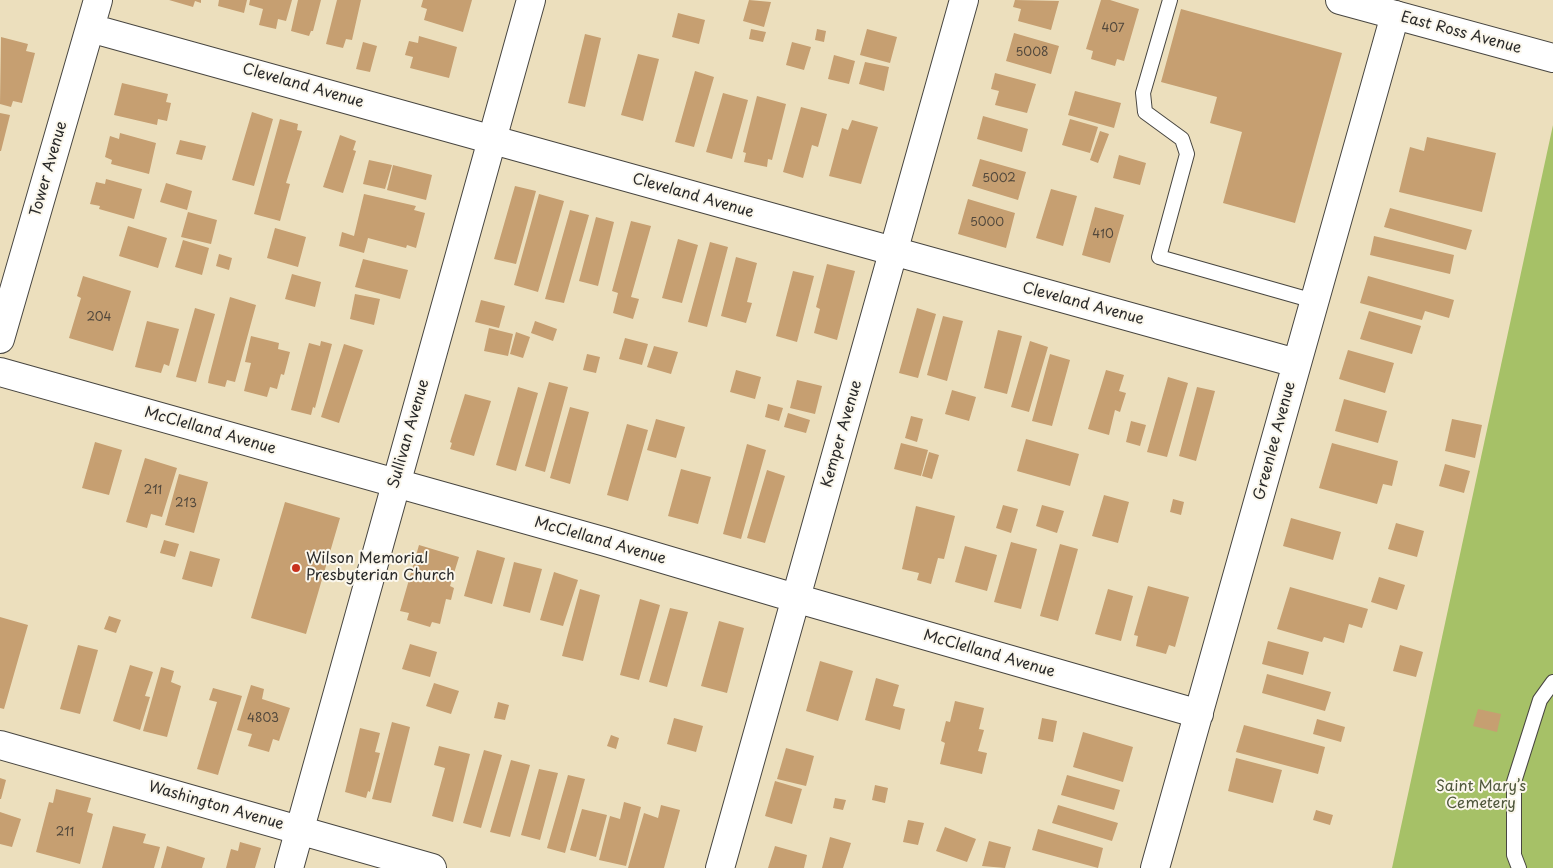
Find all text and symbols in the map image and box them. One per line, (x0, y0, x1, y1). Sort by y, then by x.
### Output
street label: East Ross Avenue (1399, 8, 1523, 58)
house number: 407 (1101, 22, 1125, 36)
house number: 5008 (1016, 46, 1048, 60)
street label: Cleveland Avenue (240, 60, 366, 112)
street label: Tower Avenue (27, 119, 71, 219)
street label: Cleveland Avenue (630, 170, 756, 222)
house number: 5002 (982, 172, 1016, 186)
house number: 5000 (970, 216, 1004, 230)
house number: 410 (1092, 228, 1114, 242)
street label: Cleveland Avenue (1020, 279, 1146, 329)
house number: 204 (86, 311, 112, 325)
street label: Sullivan Avenue (385, 377, 433, 491)
street label: Kemper Avenue (818, 378, 866, 490)
street label: Greenlee Avenue (1251, 380, 1299, 502)
street label: McClelland Avenue (142, 404, 278, 458)
house number: 211 (144, 484, 162, 498)
house number: 213 (175, 497, 197, 511)
street label: McClelland Avenue (532, 514, 668, 568)
place label: Wilson Memorial Presbyterian Church (306, 550, 455, 585)
marker: Wilson Memorial Presbyterian Church (290, 562, 302, 574)
street label: McClelland Avenue (921, 627, 1057, 681)
house number: 4803 (247, 712, 279, 726)
street label: Washington Avenue (146, 778, 286, 834)
park label: Saint Mary’s Cemetery (1436, 778, 1526, 813)
house number: 211 (56, 826, 74, 840)

